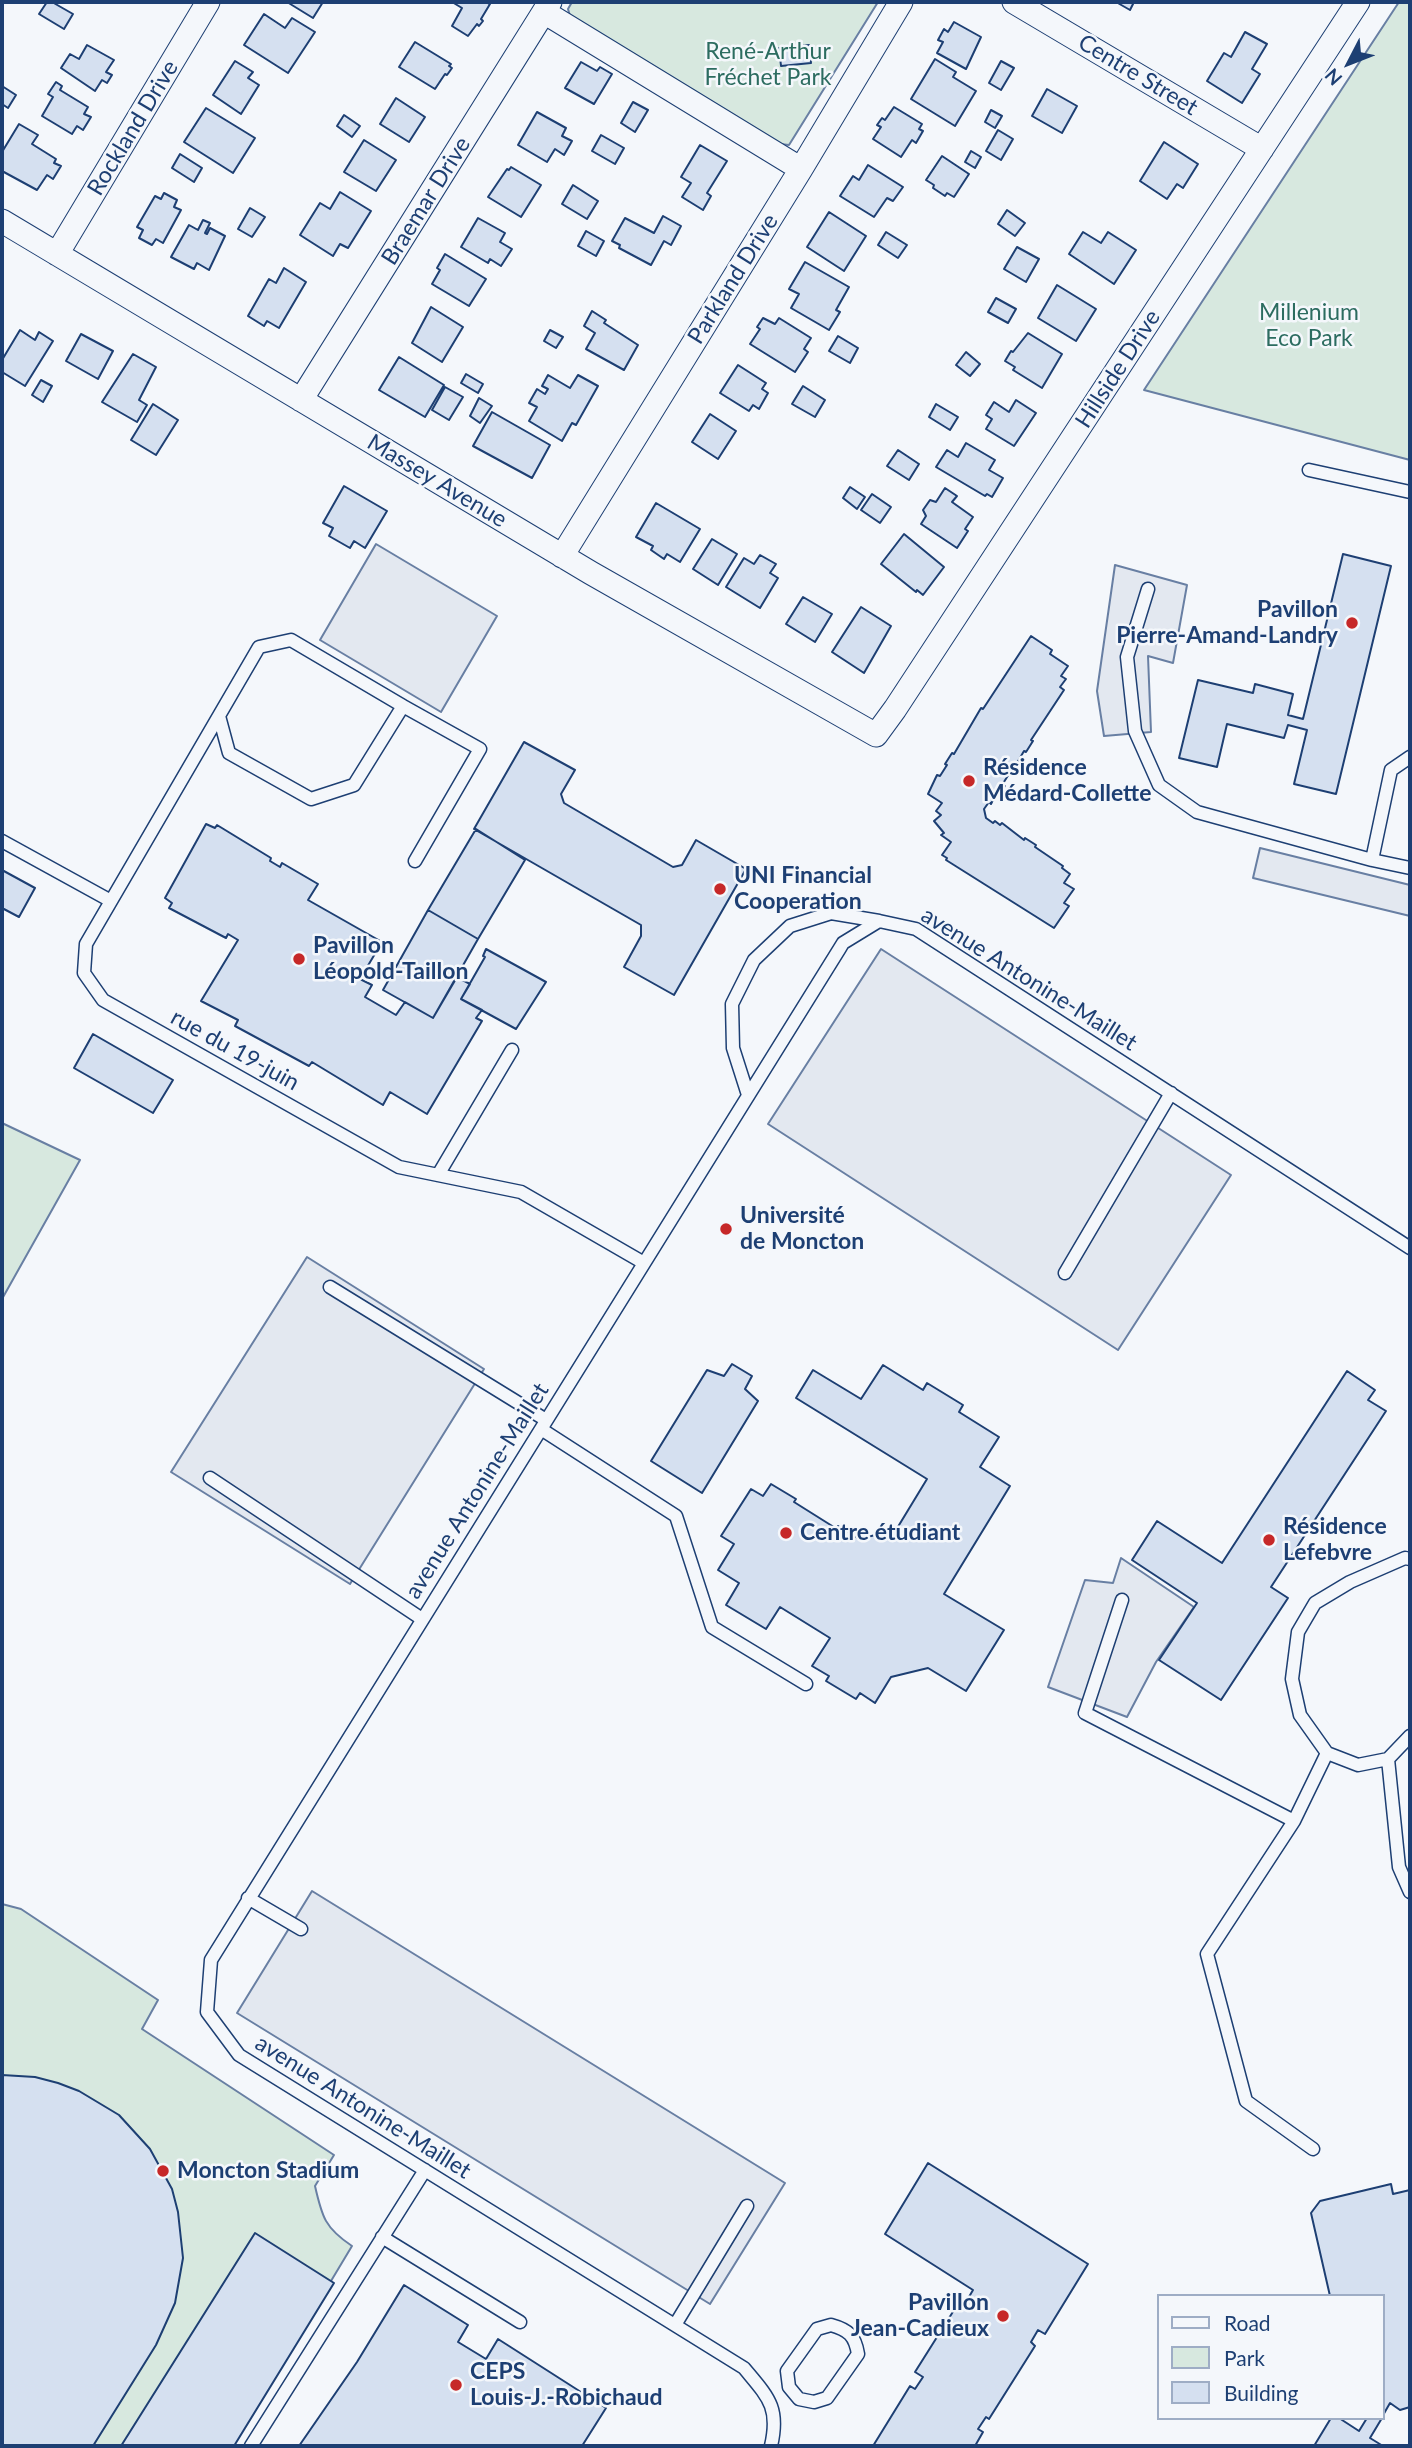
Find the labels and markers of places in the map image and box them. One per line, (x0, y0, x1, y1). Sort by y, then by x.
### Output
place label: Pavillon Pierre-Amand-Landry (1116, 596, 1338, 650)
marker: Pavillon Pierre-Amand-Landry (1344, 615, 1360, 631)
place label: Résidence Médard-Collette (983, 754, 1151, 808)
marker: Résidence Médard-Collette (961, 773, 977, 789)
place label: UNI Financial Cooperation (734, 862, 872, 916)
marker: UNI Financial Cooperation (712, 881, 728, 897)
place label: Pavillon Léopold-Taillon (313, 932, 468, 986)
marker: Pavillon Léopold-Taillon (291, 951, 307, 967)
place label: Université de Moncton (740, 1202, 864, 1256)
marker: Université de Moncton (718, 1221, 734, 1237)
place label: Résidence Lefebvre (1283, 1513, 1387, 1567)
place label: Centre étudiant (800, 1519, 960, 1547)
marker: Centre étudiant (778, 1525, 794, 1541)
marker: Résidence Lefebvre (1261, 1532, 1277, 1548)
place label: Moncton Stadium (177, 2157, 359, 2185)
marker: Moncton Stadium (155, 2163, 171, 2179)
place label: Pavillon Jean-Cadieux (851, 2289, 989, 2343)
marker: Pavillon Jean-Cadieux (995, 2308, 1011, 2324)
place label: CEPS Louis-J.-Robichaud (470, 2358, 663, 2412)
marker: CEPS Louis-J.-Robichaud (448, 2377, 464, 2393)

